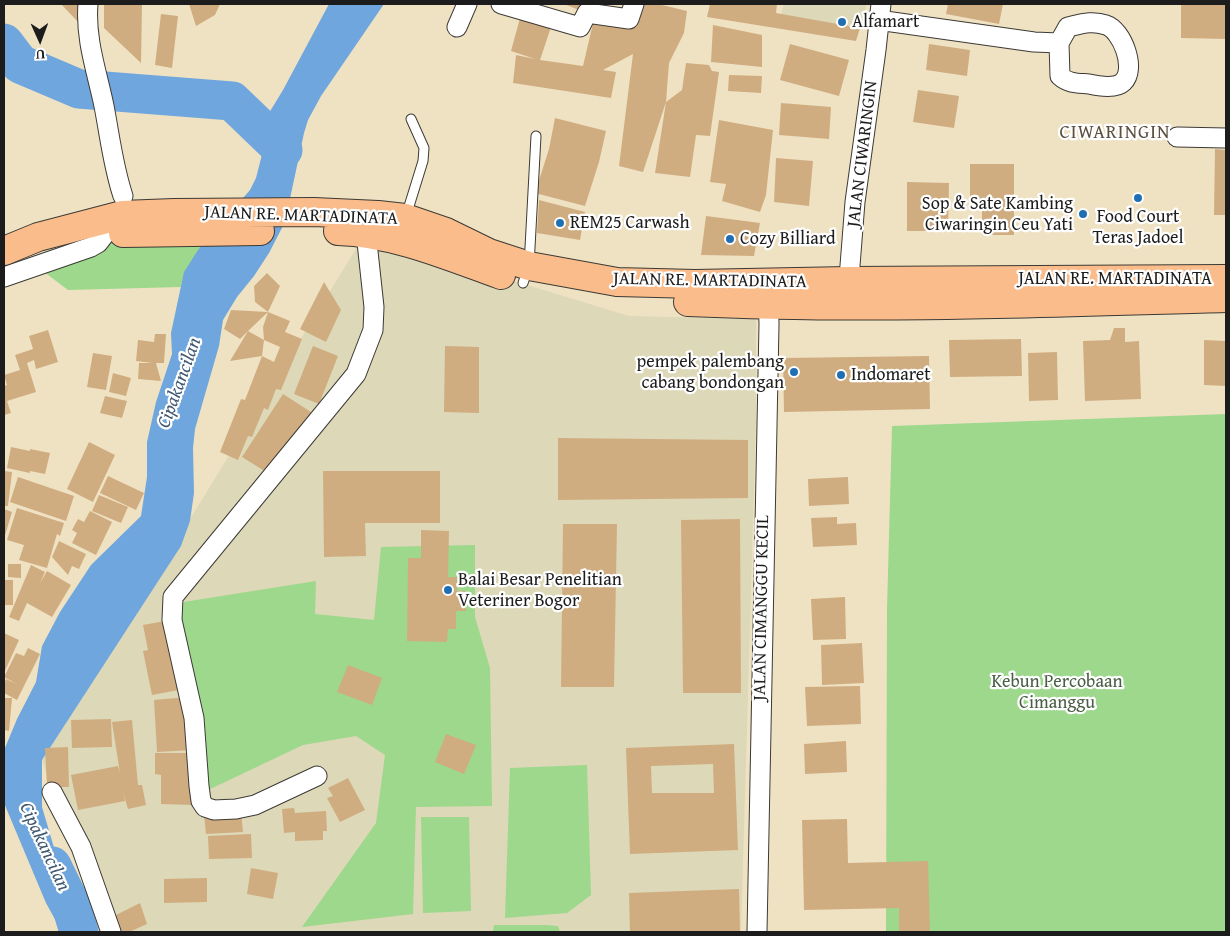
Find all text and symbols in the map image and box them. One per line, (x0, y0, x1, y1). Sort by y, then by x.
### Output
place label: Alfamart (852, 11, 919, 33)
north arrow (15, 15, 65, 65)
marker: Alfamart (836, 16, 848, 28)
text: U (35, 45, 46, 65)
street label: JALAN CIWARINGIN (843, 79, 883, 229)
district label: CIWARINGIN (1058, 122, 1172, 144)
marker: Food Court Teras Jadoel (1132, 192, 1144, 204)
place label: Sop & Sate Kambing Ciwaringin Ceu Yati (922, 193, 1073, 235)
street label: JALAN RE. MARTADINATA (204, 202, 398, 230)
place label: Food Court Teras Jadoel (1092, 206, 1184, 248)
marker: Sop & Sate Kambing Ciwaringin Ceu Yati (1077, 208, 1089, 220)
place label: REM25 Carwash (570, 212, 689, 234)
marker: REM25 Carwash (554, 217, 566, 229)
place label: Cozy Billiard (740, 228, 836, 250)
marker: Cozy Billiard (724, 233, 736, 245)
street label: JALAN RE. MARTADINATA (1018, 268, 1212, 290)
street label: JALAN RE. MARTADINATA (613, 269, 807, 293)
water label: Cipakancilan (153, 335, 207, 431)
place label: pempek palembang cabang bondongan (637, 351, 784, 394)
place label: Indomaret (851, 364, 931, 386)
marker: pempek palembang cabang bondongan (788, 366, 800, 378)
marker: Indomaret (835, 369, 847, 381)
street label: JALAN CIMANGGU KECIL (750, 515, 774, 701)
place label: Balai Besar Penelitian Veteriner Bogor (458, 569, 622, 612)
marker: Balai Besar Penelitian Veteriner Bogor (442, 584, 454, 596)
park label: Kebun Percobaan Cimanggu (991, 671, 1123, 714)
water label: Cipakancilan (14, 799, 74, 895)

